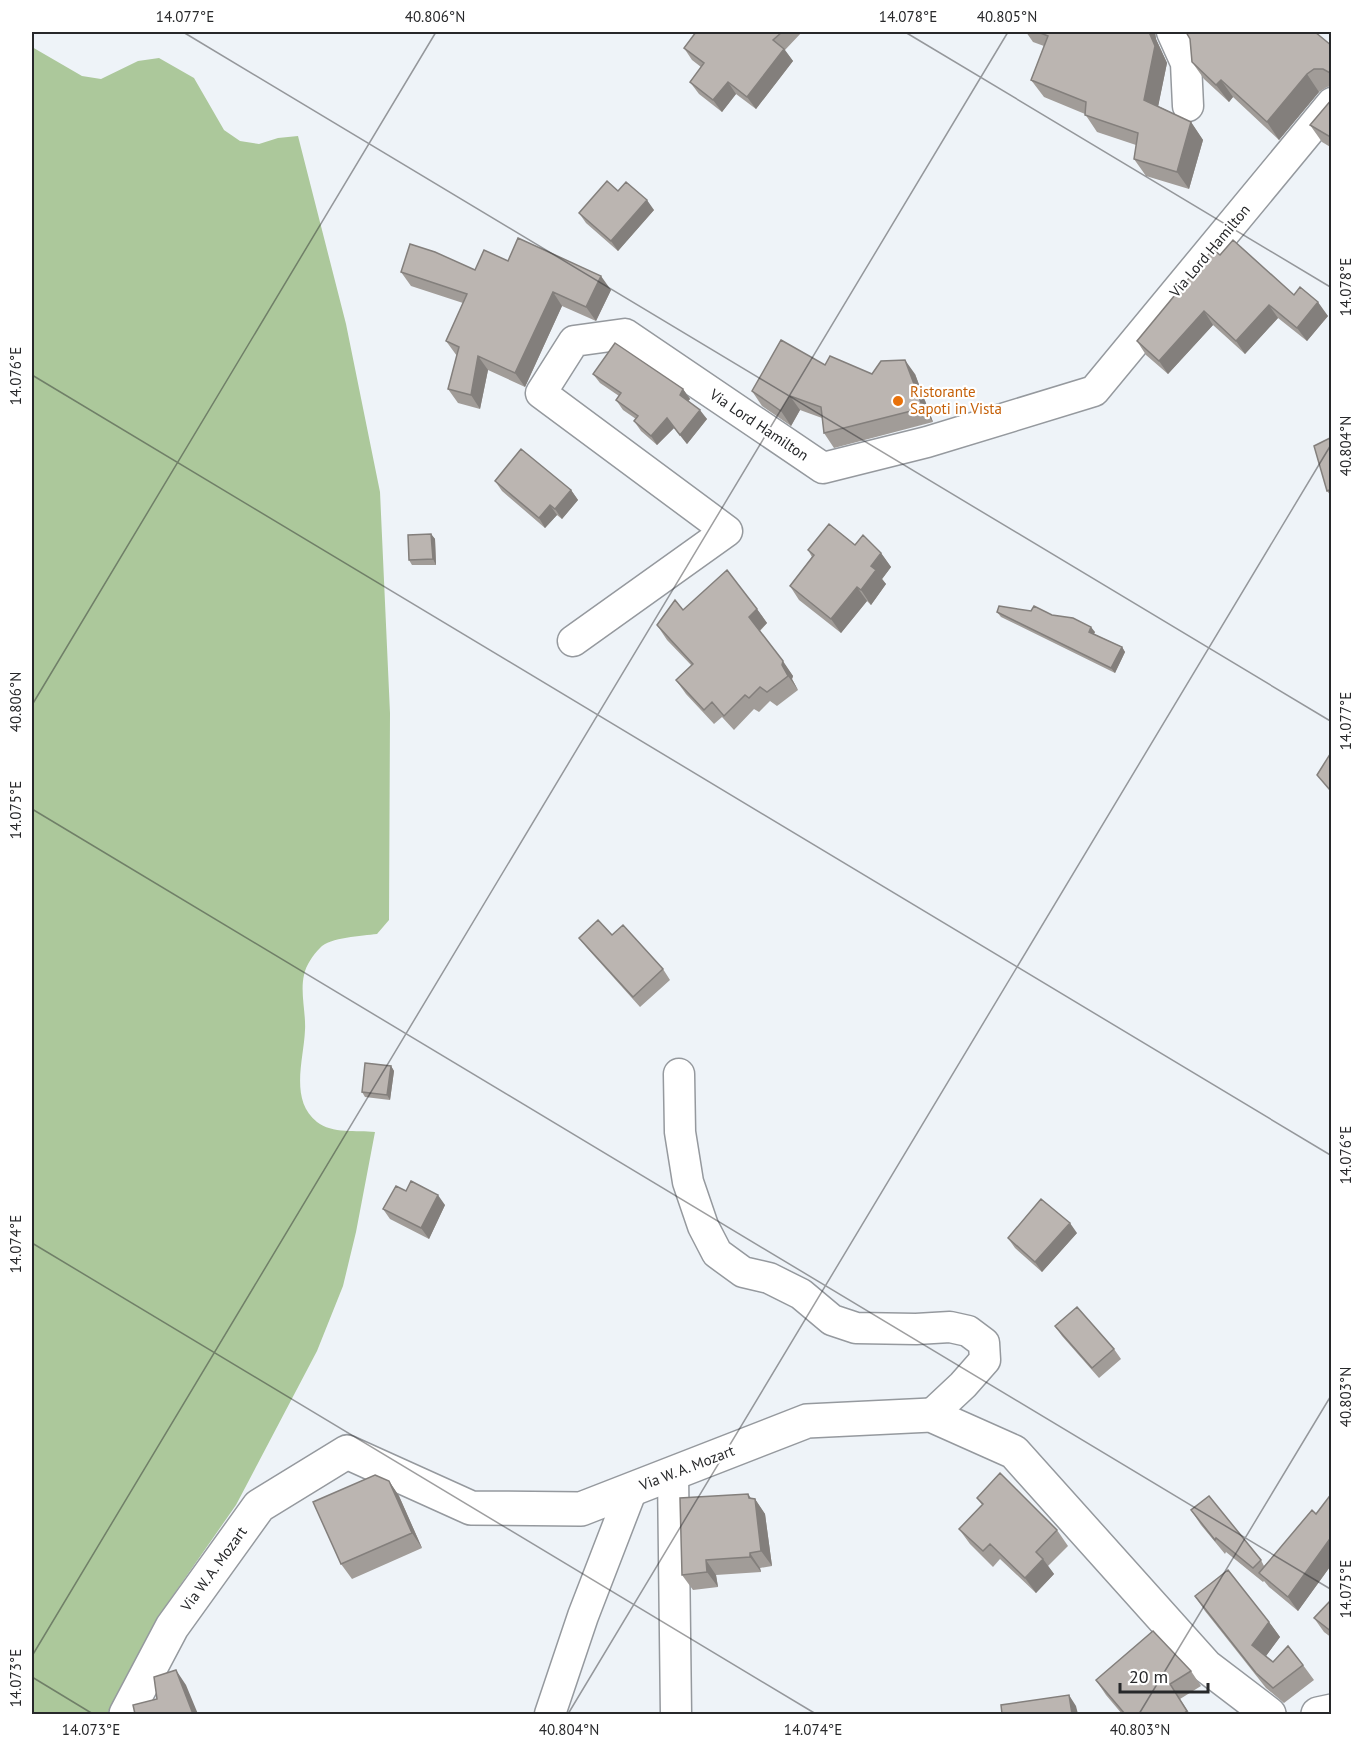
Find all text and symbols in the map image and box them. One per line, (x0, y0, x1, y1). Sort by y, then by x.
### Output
text: 14.077°E (156, 7, 214, 26)
text: 40.806°N (405, 7, 465, 26)
text: 14.078°E (879, 7, 937, 26)
text: 40.805°N (977, 7, 1037, 26)
street label: Via Lord Hamilton (1165, 200, 1254, 302)
text: 14.078°E (1336, 258, 1355, 316)
text: 14.076°E (6, 347, 25, 405)
place label: Ristorante Sapoti in Vista (910, 382, 1002, 418)
street label: Via Lord Hamilton (705, 384, 812, 465)
marker: Ristorante Sapoti in Vista (891, 394, 905, 408)
text: 40.804°N (1336, 416, 1355, 476)
text: 40.806°N (6, 672, 25, 732)
text: 14.077°E (1336, 692, 1355, 750)
text: 14.075°E (6, 781, 25, 839)
text: 14.076°E (1336, 1126, 1355, 1184)
text: 14.074°E (6, 1215, 25, 1273)
text: 40.803°N (1336, 1367, 1355, 1427)
street label: Via W. A. Mozart (636, 1441, 737, 1495)
street label: Via W. A. Mozart (176, 1523, 251, 1616)
text: 14.075°E (1336, 1560, 1355, 1618)
text: 14.073°E (6, 1649, 25, 1707)
scale bar (1120, 1656, 1208, 1694)
text: 20 m (1129, 1665, 1168, 1688)
text: 14.073°E (62, 1720, 120, 1739)
text: 40.804°N (539, 1720, 599, 1739)
text: 14.074°E (784, 1720, 842, 1739)
text: 40.803°N (1110, 1720, 1170, 1739)

